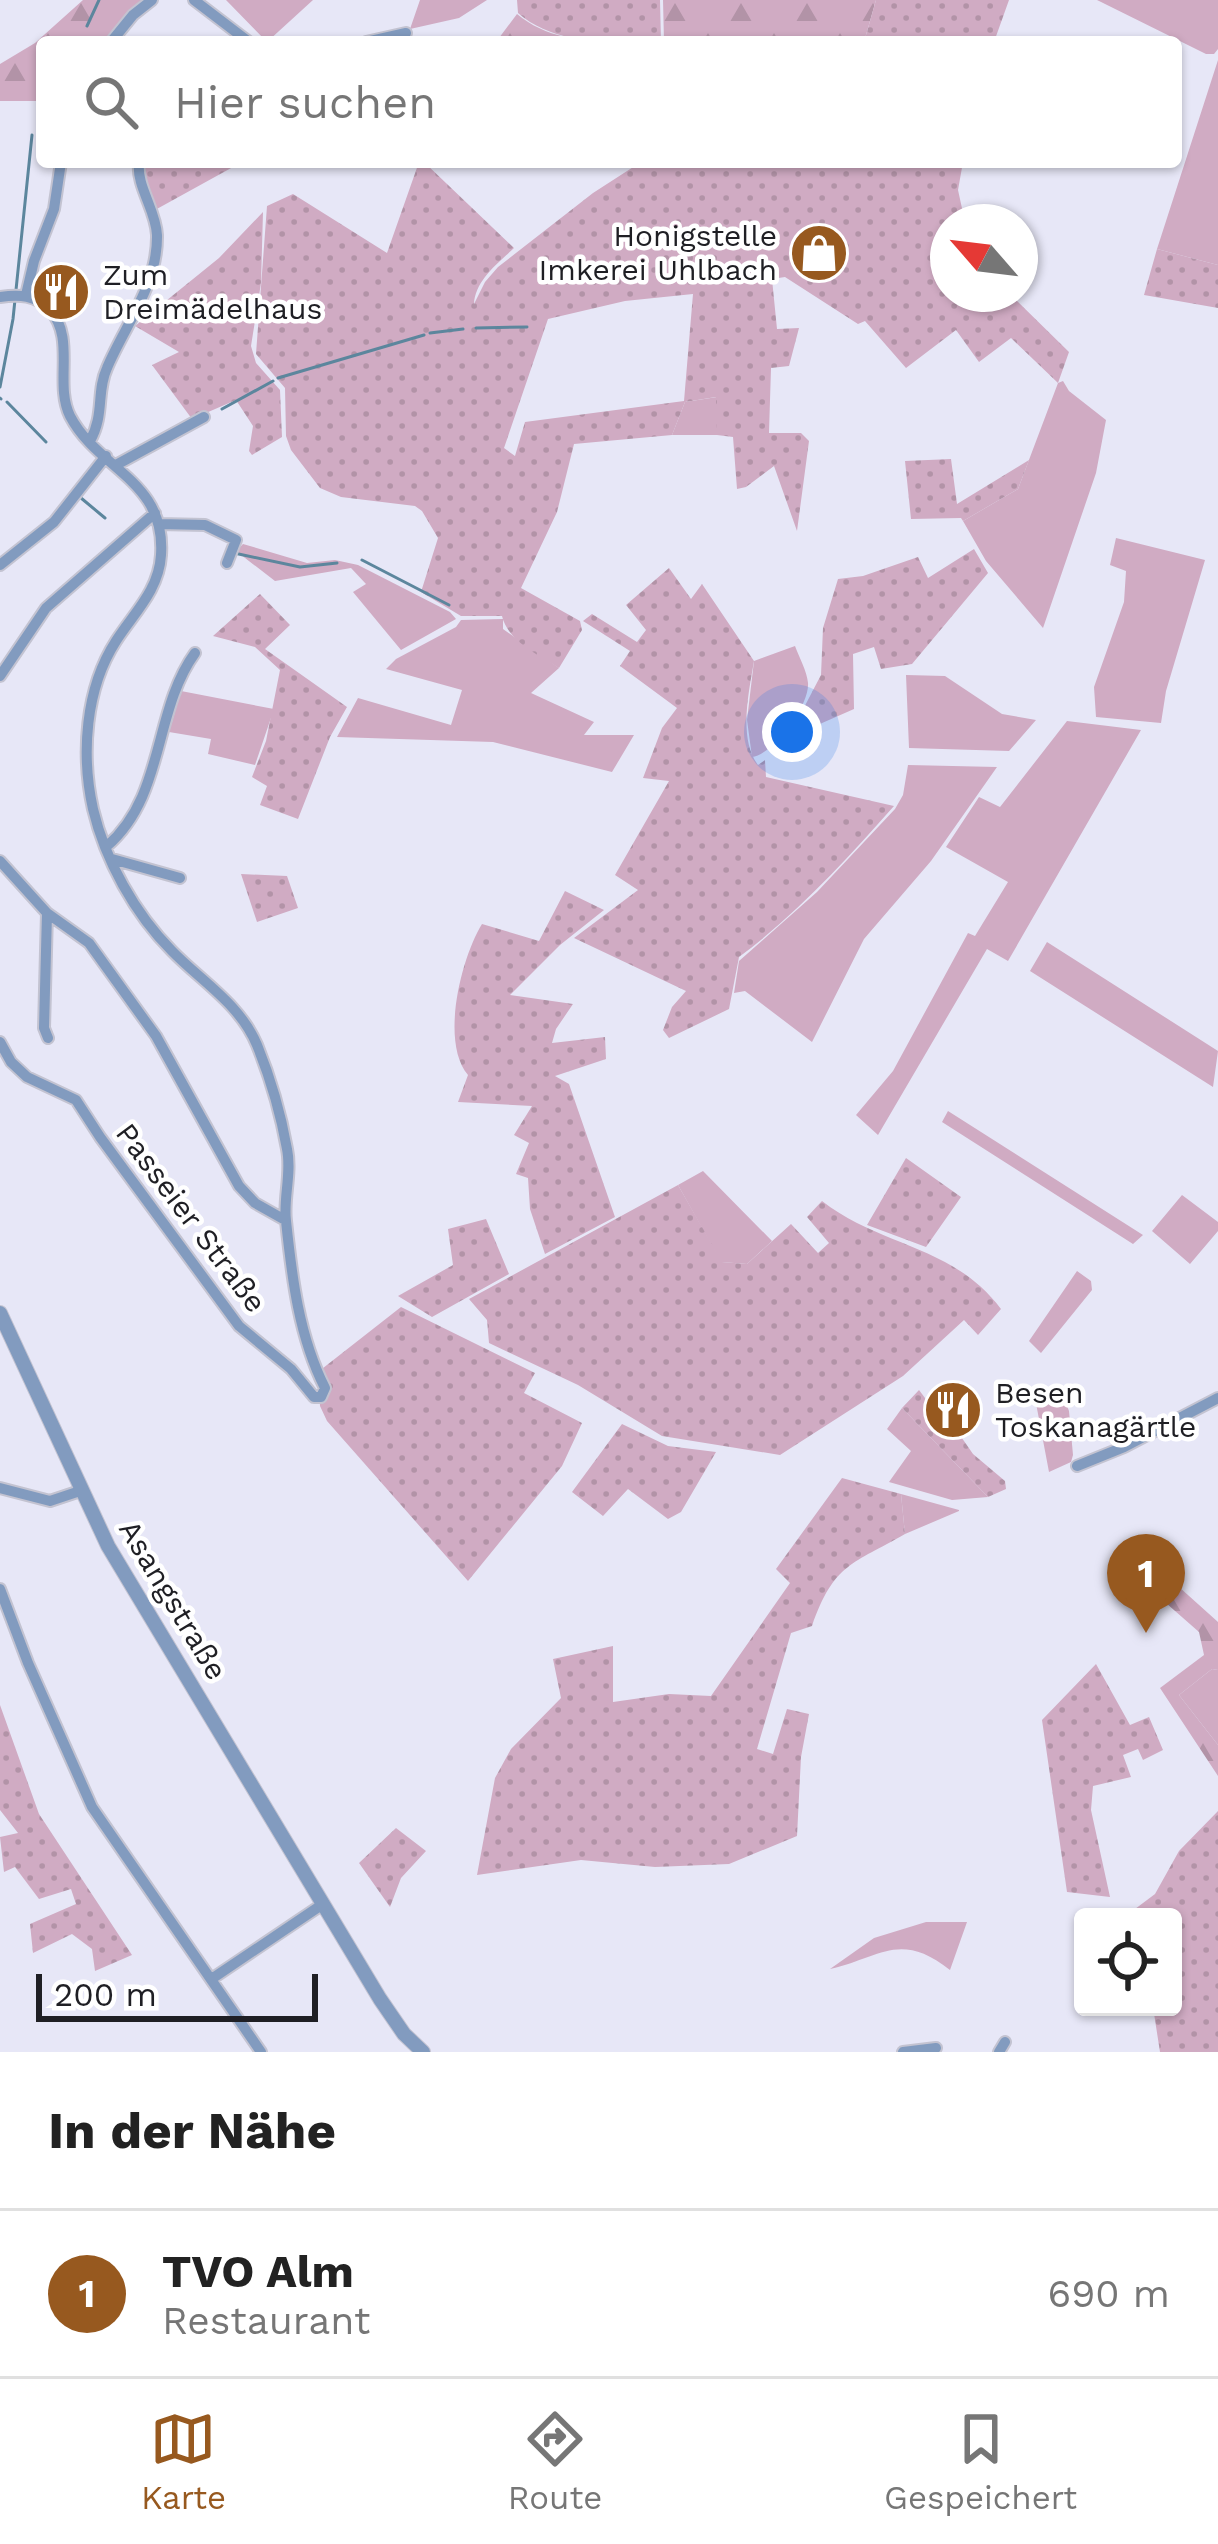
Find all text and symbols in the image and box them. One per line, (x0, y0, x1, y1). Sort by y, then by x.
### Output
search box (36, 36, 1182, 168)
icon: search (78, 69, 144, 135)
text: Hier suchen (174, 76, 436, 129)
north arrow (930, 204, 1038, 312)
place label: Honigstelle Imkerei Uhlbach (539, 218, 777, 287)
shop icon: Honigstelle Imkerei Uhlbach (788, 222, 850, 284)
place label: Zum Dreimädelhaus (103, 257, 322, 326)
restaurant icon: Zum Dreimädelhaus (30, 261, 92, 323)
your location (762, 702, 822, 762)
street label: Passeier Straße (109, 1116, 274, 1319)
place label: Besen Toskanagärtle (995, 1375, 1196, 1444)
restaurant icon: Besen Toskanagärtle (922, 1379, 984, 1441)
street label: Asangstraße (112, 1514, 235, 1686)
pin: 1 (1107, 1534, 1185, 1633)
map controls (1074, 1908, 1182, 2016)
button: locate (1074, 1908, 1182, 2016)
scale bar (36, 1968, 318, 2021)
text: 200 m (54, 1975, 157, 2014)
text: In der Nähe (48, 2101, 336, 2160)
text: TVO Alm (162, 2245, 354, 2298)
text: 1 (79, 2271, 95, 2316)
text: 690 m (1048, 2271, 1170, 2316)
text: Restaurant (162, 2298, 370, 2343)
tab: Karte (141, 2406, 226, 2517)
tab: Route (508, 2406, 602, 2517)
tab: Gespeichert (884, 2406, 1077, 2517)

